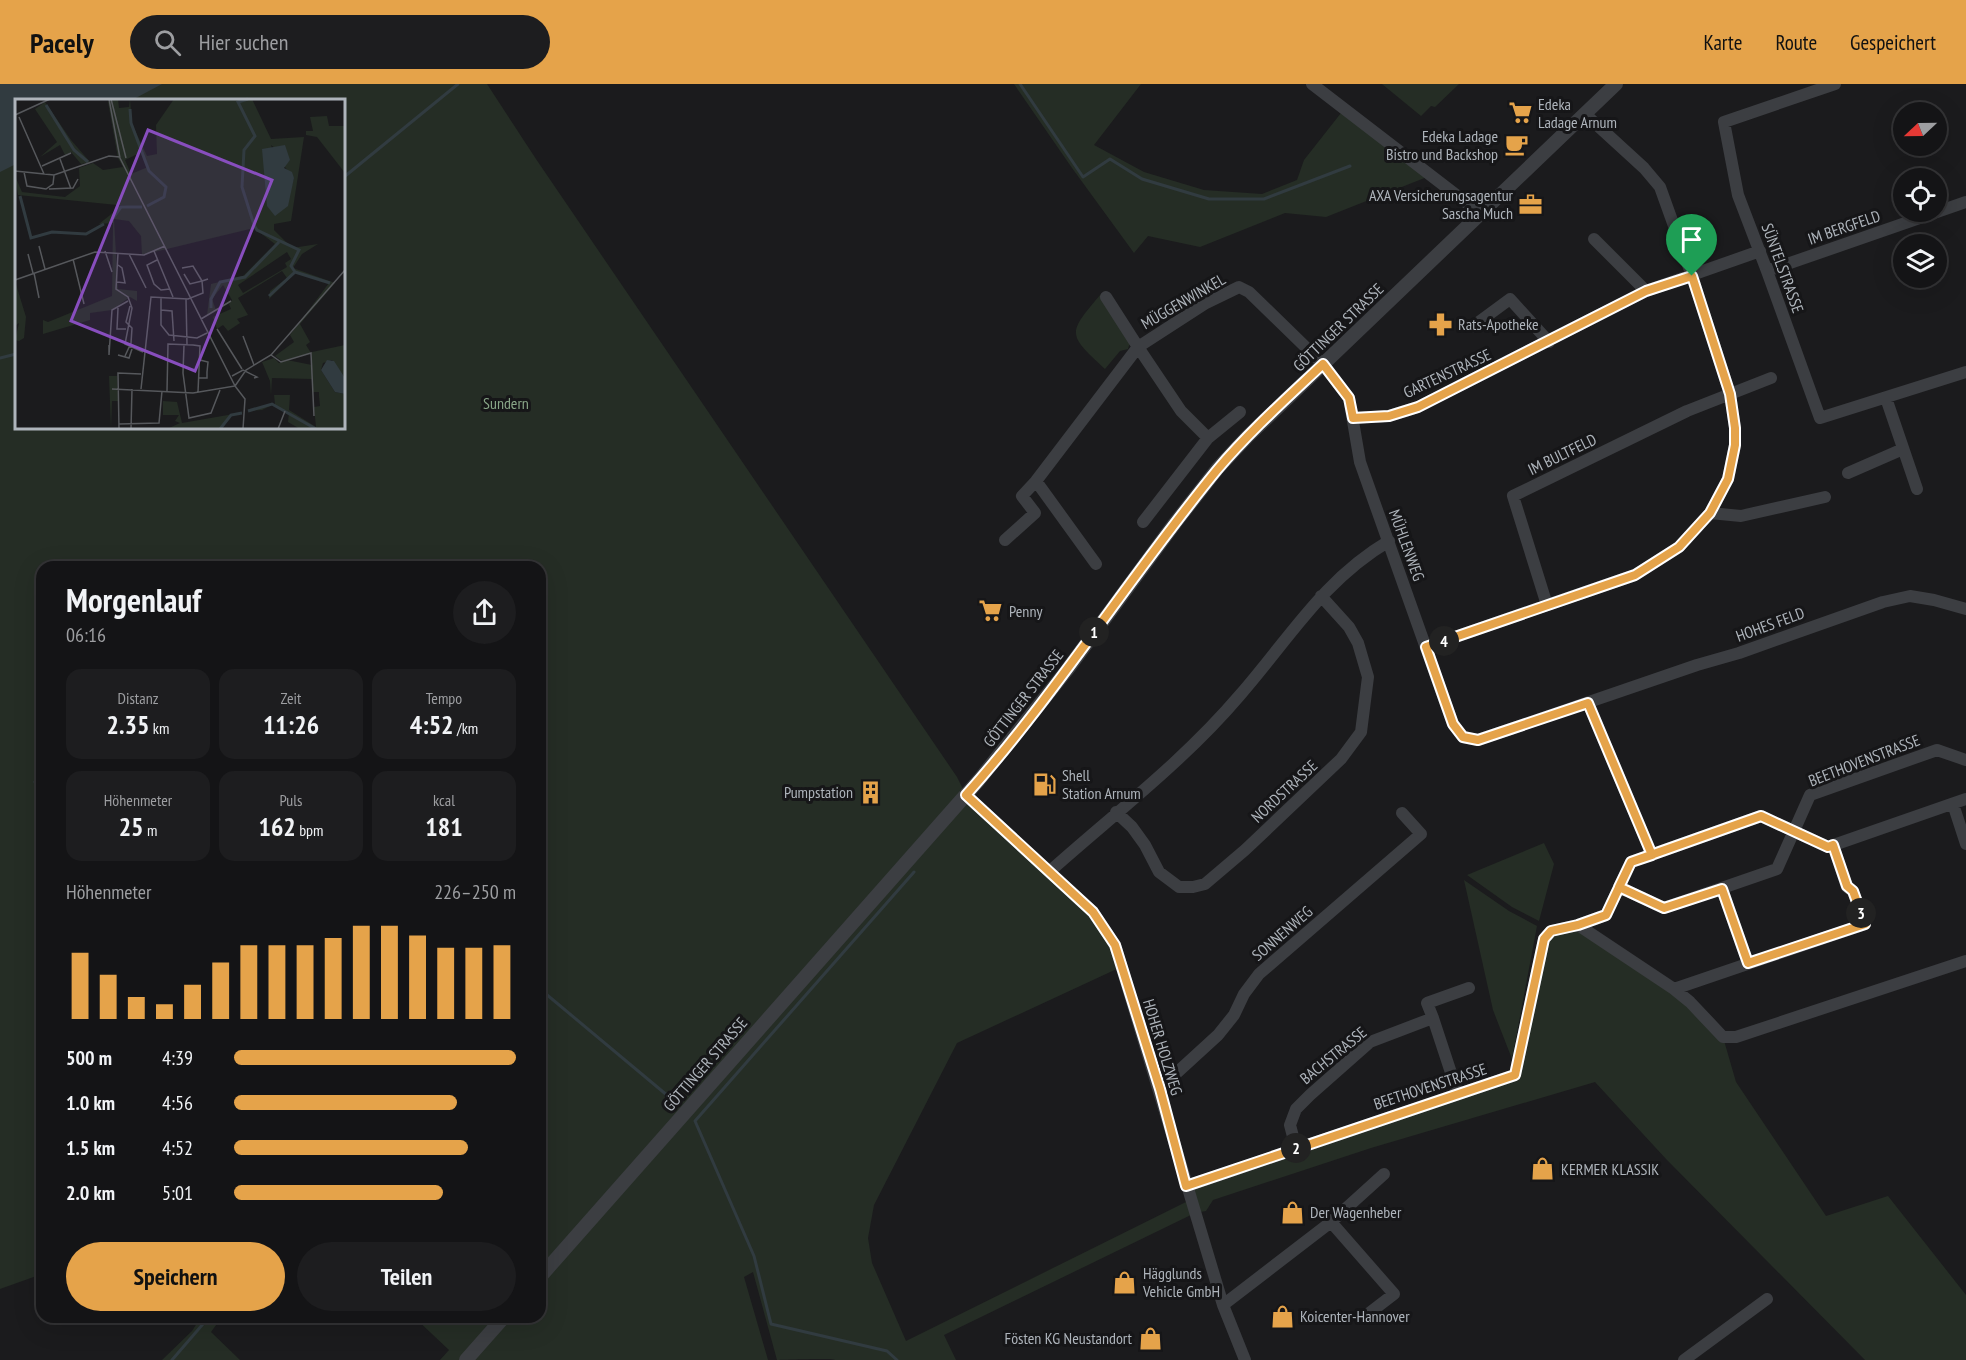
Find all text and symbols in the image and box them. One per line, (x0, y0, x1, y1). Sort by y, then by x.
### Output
search box (130, 15, 550, 69)
text: Pacely (30, 24, 94, 61)
icon: search (151, 26, 184, 59)
text: Hier suchen (199, 28, 288, 56)
text: Karte (1704, 29, 1742, 56)
text: Route (1775, 29, 1817, 56)
text: Gespeichert (1850, 29, 1936, 56)
place label: Edeka Ladage Arnum (1538, 94, 1617, 132)
inset map (15, 99, 345, 429)
supermarket icon: Edeka Ladage Arnum (1507, 100, 1533, 126)
north arrow (1893, 102, 1947, 156)
map controls (1893, 102, 1947, 288)
place label: Edeka Ladage Bistro und Backshop (1386, 126, 1498, 164)
cafe icon: Edeka Ladage Bistro und Backshop (1503, 132, 1529, 158)
button: locate (1893, 168, 1947, 222)
place label: AXA Versicherungsagentur Sascha Much (1369, 185, 1514, 223)
office icon: AXA Versicherungsagentur Sascha Much (1518, 191, 1544, 217)
street label: IM BERGFELD (1805, 205, 1883, 249)
pin (1666, 214, 1717, 276)
street label: SÜNTELSTRASSE (1758, 220, 1808, 316)
icon: arrive (1675, 223, 1708, 256)
button: layers (1893, 234, 1947, 288)
street label: MÜGGENWINKEL (1137, 269, 1229, 333)
street label: GÖTTINGER STRASSE (1289, 279, 1388, 375)
pharmacy icon: Rats-Apotheke (1427, 311, 1453, 337)
place label: Rats-Apotheke (1458, 314, 1539, 334)
street label: GARTENSTRASSE (1400, 344, 1494, 402)
park label: Sundern (483, 393, 529, 413)
street label: IM BULTFELD (1524, 429, 1600, 479)
street label: MÜHLENWEG (1385, 506, 1429, 584)
text: Morgenlauf (66, 578, 201, 621)
button: share (453, 581, 516, 644)
supermarket icon: Penny (978, 598, 1004, 624)
place label: Penny (1009, 601, 1042, 621)
street label: HOHES FELD (1733, 602, 1807, 646)
pin: 1 (1079, 617, 1109, 647)
text: 06:16 (66, 622, 106, 648)
text: 1 (1090, 622, 1098, 642)
pin: 4 (1429, 626, 1459, 656)
text: 4 (1440, 631, 1448, 651)
street label: GÖTTINGER STRASSE (979, 645, 1067, 751)
text: Distanz (118, 688, 158, 708)
text: Zeit (281, 688, 301, 708)
text: Tempo (426, 688, 462, 708)
text: 2.35 (107, 708, 149, 741)
text: 11:26 (263, 708, 319, 741)
text: 4:52 (410, 708, 454, 741)
text: km (149, 718, 169, 738)
text: /km (454, 718, 478, 738)
street label: BEETHOVENSTRASSE (1805, 730, 1923, 790)
street label: NORDSTRASSE (1247, 755, 1321, 827)
place label: Shell Station Arnum (1062, 765, 1141, 803)
fuel station icon: Shell Station Arnum (1031, 771, 1057, 797)
building icon: Pumpstation (858, 779, 884, 805)
place label: Pumpstation (784, 782, 853, 802)
text: Höhenmeter (104, 790, 172, 810)
text: Puls (280, 790, 302, 810)
text: kcal (433, 790, 455, 810)
text: 25 (119, 810, 144, 843)
text: 162 (258, 810, 296, 843)
text: 181 (425, 810, 463, 843)
text: m (144, 820, 157, 840)
text: bpm (296, 820, 324, 840)
text: Höhenmeter (66, 879, 152, 905)
text: 226–250 m (434, 879, 516, 905)
pin: 3 (1846, 898, 1876, 928)
street label: SONNENWEG (1248, 901, 1317, 965)
text: 3 (1857, 903, 1865, 923)
street label: HOHER HOLZWEG (1139, 996, 1187, 1098)
street label: GÖTTINGER STRASSE (659, 1013, 751, 1115)
street label: BACHSTRASSE (1296, 1022, 1371, 1088)
text: 500 m (66, 1045, 112, 1071)
text: 4:39 (162, 1045, 193, 1071)
street label: BEETHOVENSTRASSE (1371, 1058, 1489, 1114)
text: 1.0 km (66, 1090, 115, 1116)
text: 4:56 (162, 1090, 193, 1116)
pin: 2 (1281, 1133, 1311, 1163)
text: 1.5 km (66, 1135, 115, 1161)
text: 4:52 (162, 1135, 193, 1161)
text: 2 (1292, 1138, 1300, 1158)
shop icon: KERMER KLASSIK (1530, 1156, 1556, 1182)
place label: KERMER KLASSIK (1561, 1159, 1659, 1179)
text: 2.0 km (66, 1180, 115, 1206)
text: 5:01 (162, 1180, 193, 1206)
shop icon: Der Wagenheber (1279, 1199, 1305, 1225)
place label: Der Wagenheber (1310, 1202, 1402, 1222)
button: Speichern (66, 1242, 285, 1311)
button: Teilen (297, 1242, 516, 1311)
place label: Hägglunds Vehicle GmbH (1142, 1263, 1220, 1301)
shop icon: Hägglunds Vehicle GmbH (1112, 1269, 1138, 1295)
shop icon: Koicenter-Hannover (1269, 1303, 1295, 1329)
place label: Koicenter-Hannover (1300, 1306, 1410, 1326)
shop icon: Fösten KG Neustandort (1137, 1325, 1163, 1351)
place label: Fösten KG Neustandort (1005, 1328, 1133, 1348)

